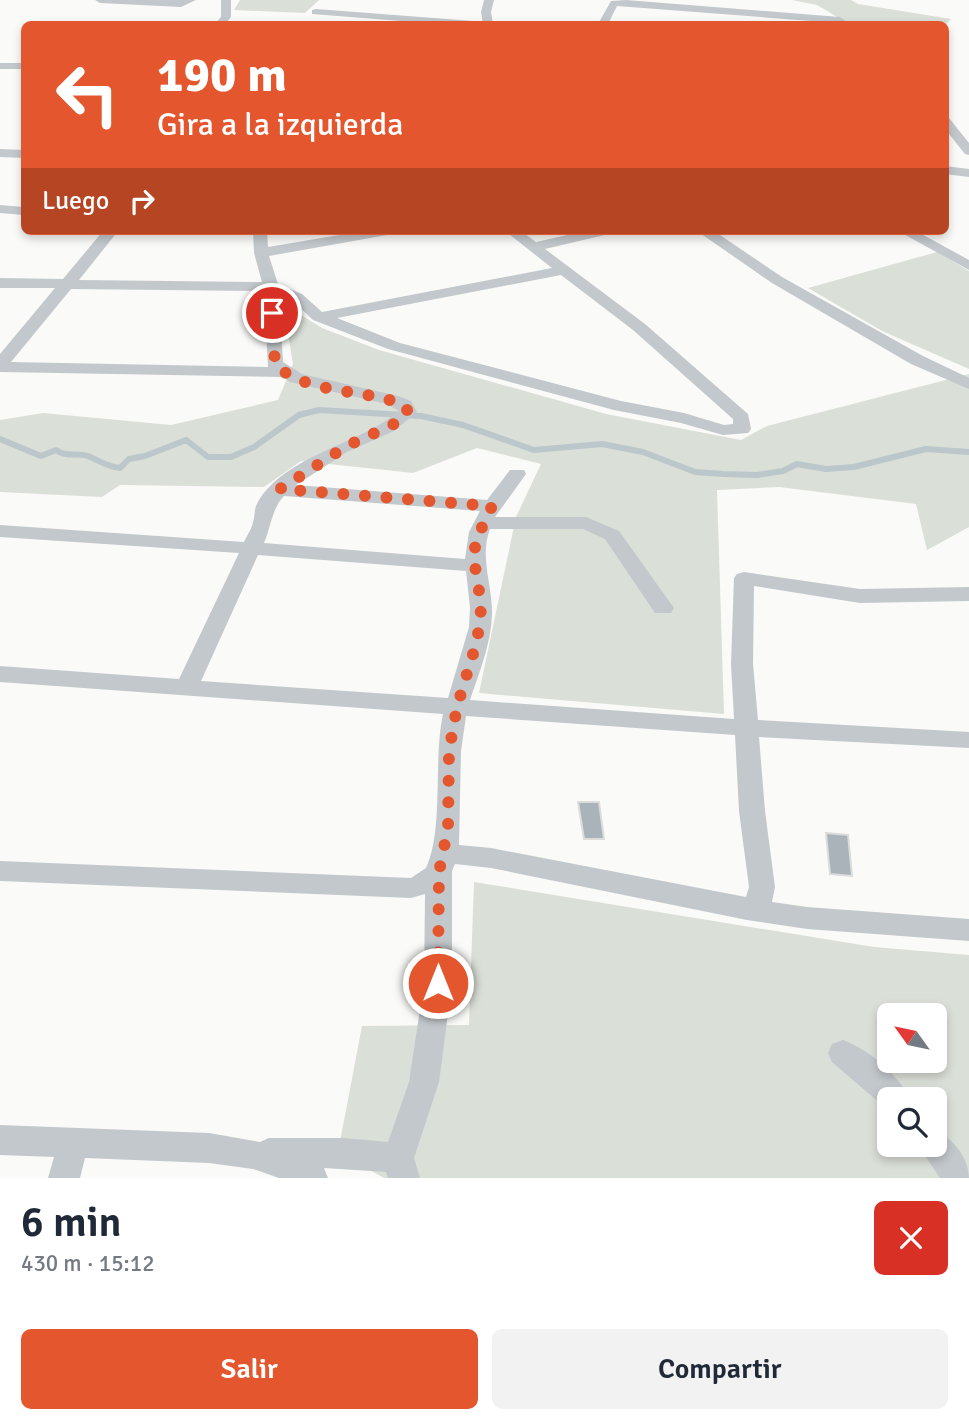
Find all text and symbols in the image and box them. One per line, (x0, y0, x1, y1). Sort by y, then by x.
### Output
text: 190 m (157, 45, 287, 105)
icon: left (42, 49, 133, 140)
text: Gira a la izquierda (157, 105, 404, 144)
icon: right (123, 182, 161, 220)
text: Luego (42, 185, 109, 217)
pin (242, 283, 302, 343)
icon: arrive (253, 294, 291, 332)
position arrow (401, 946, 475, 1020)
north arrow (877, 1003, 947, 1073)
map controls (877, 1003, 947, 1157)
button: search (877, 1087, 947, 1157)
text: 6 min (21, 1197, 122, 1248)
button: close (874, 1201, 948, 1275)
text: 430 m · 15:12 (21, 1249, 155, 1278)
button: Salir (21, 1329, 478, 1409)
button: Compartir (492, 1329, 948, 1409)

